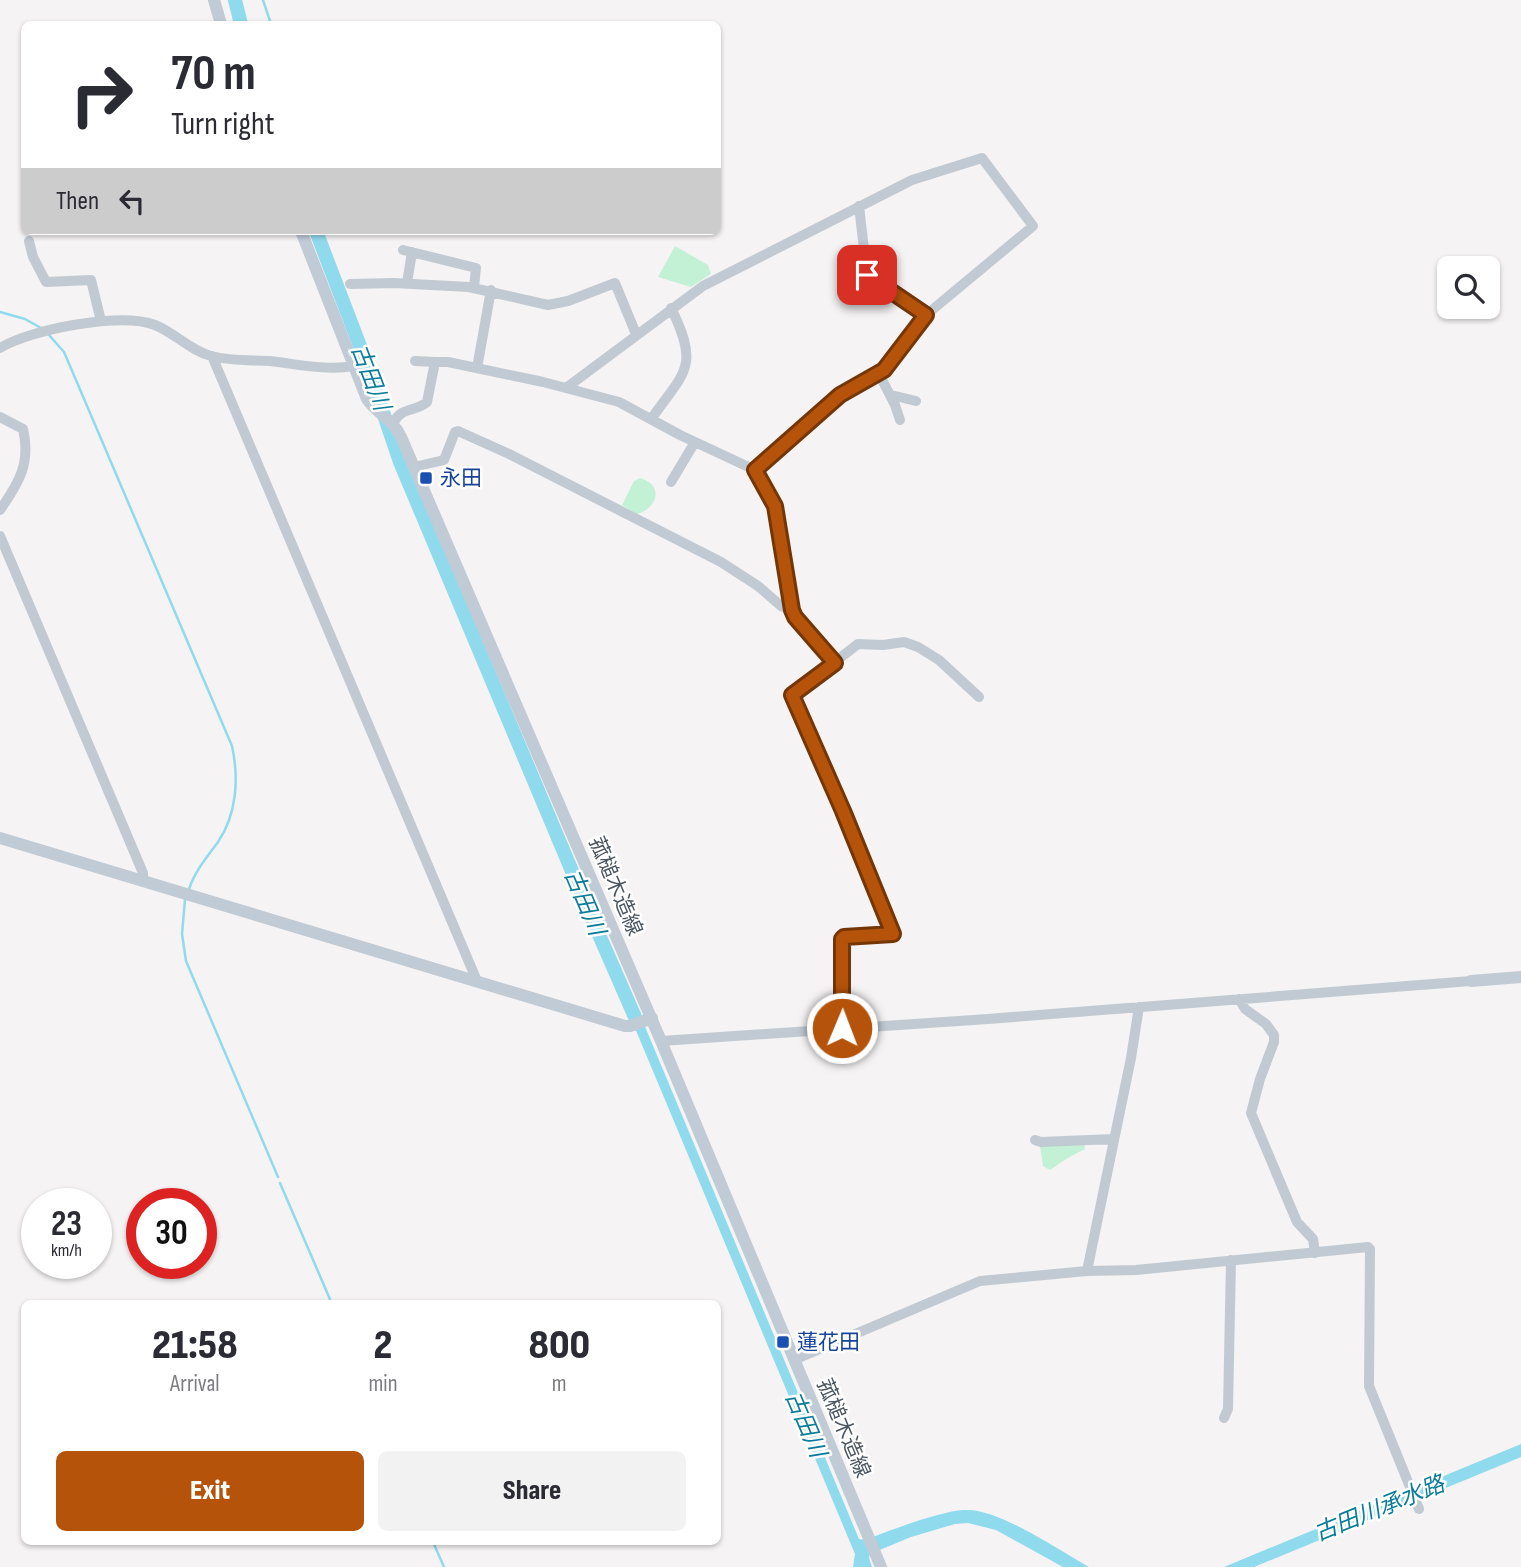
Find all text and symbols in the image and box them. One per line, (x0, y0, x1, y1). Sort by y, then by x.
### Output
text: 70 m (171, 45, 256, 104)
icon: right (56, 49, 147, 140)
text: Turn right (171, 105, 275, 144)
icon: left (113, 182, 151, 220)
text: Then (56, 186, 99, 217)
pin (837, 245, 897, 305)
icon: arrive (848, 256, 886, 294)
map controls (1437, 256, 1500, 319)
button: search (1437, 256, 1500, 319)
water label: 古田川 (345, 340, 397, 417)
place label: 永田 (440, 466, 482, 491)
marker: 永田 (418, 470, 434, 486)
street label: 菰槌木造線 (584, 833, 648, 939)
water label: 古田川 (558, 865, 612, 942)
position arrow (805, 991, 879, 1065)
speed limit sign: 30 (126, 1188, 217, 1279)
text: 23 (51, 1203, 82, 1246)
text: km/h (51, 1240, 82, 1261)
text: 21:58 (152, 1320, 238, 1371)
text: 2 (374, 1320, 392, 1371)
text: 800 (528, 1320, 590, 1371)
place label: 蓮花田 (797, 1330, 860, 1355)
marker: 蓮花田 (775, 1334, 791, 1350)
text: Arrival (170, 1370, 220, 1398)
text: min (369, 1370, 397, 1398)
text: m (552, 1370, 567, 1398)
street label: 菰槌木造線 (812, 1375, 876, 1481)
water label: 古田川 (779, 1387, 833, 1464)
button: Exit (56, 1451, 364, 1531)
button: Share (378, 1451, 686, 1531)
water label: 古田川承水路 (1310, 1469, 1450, 1548)

